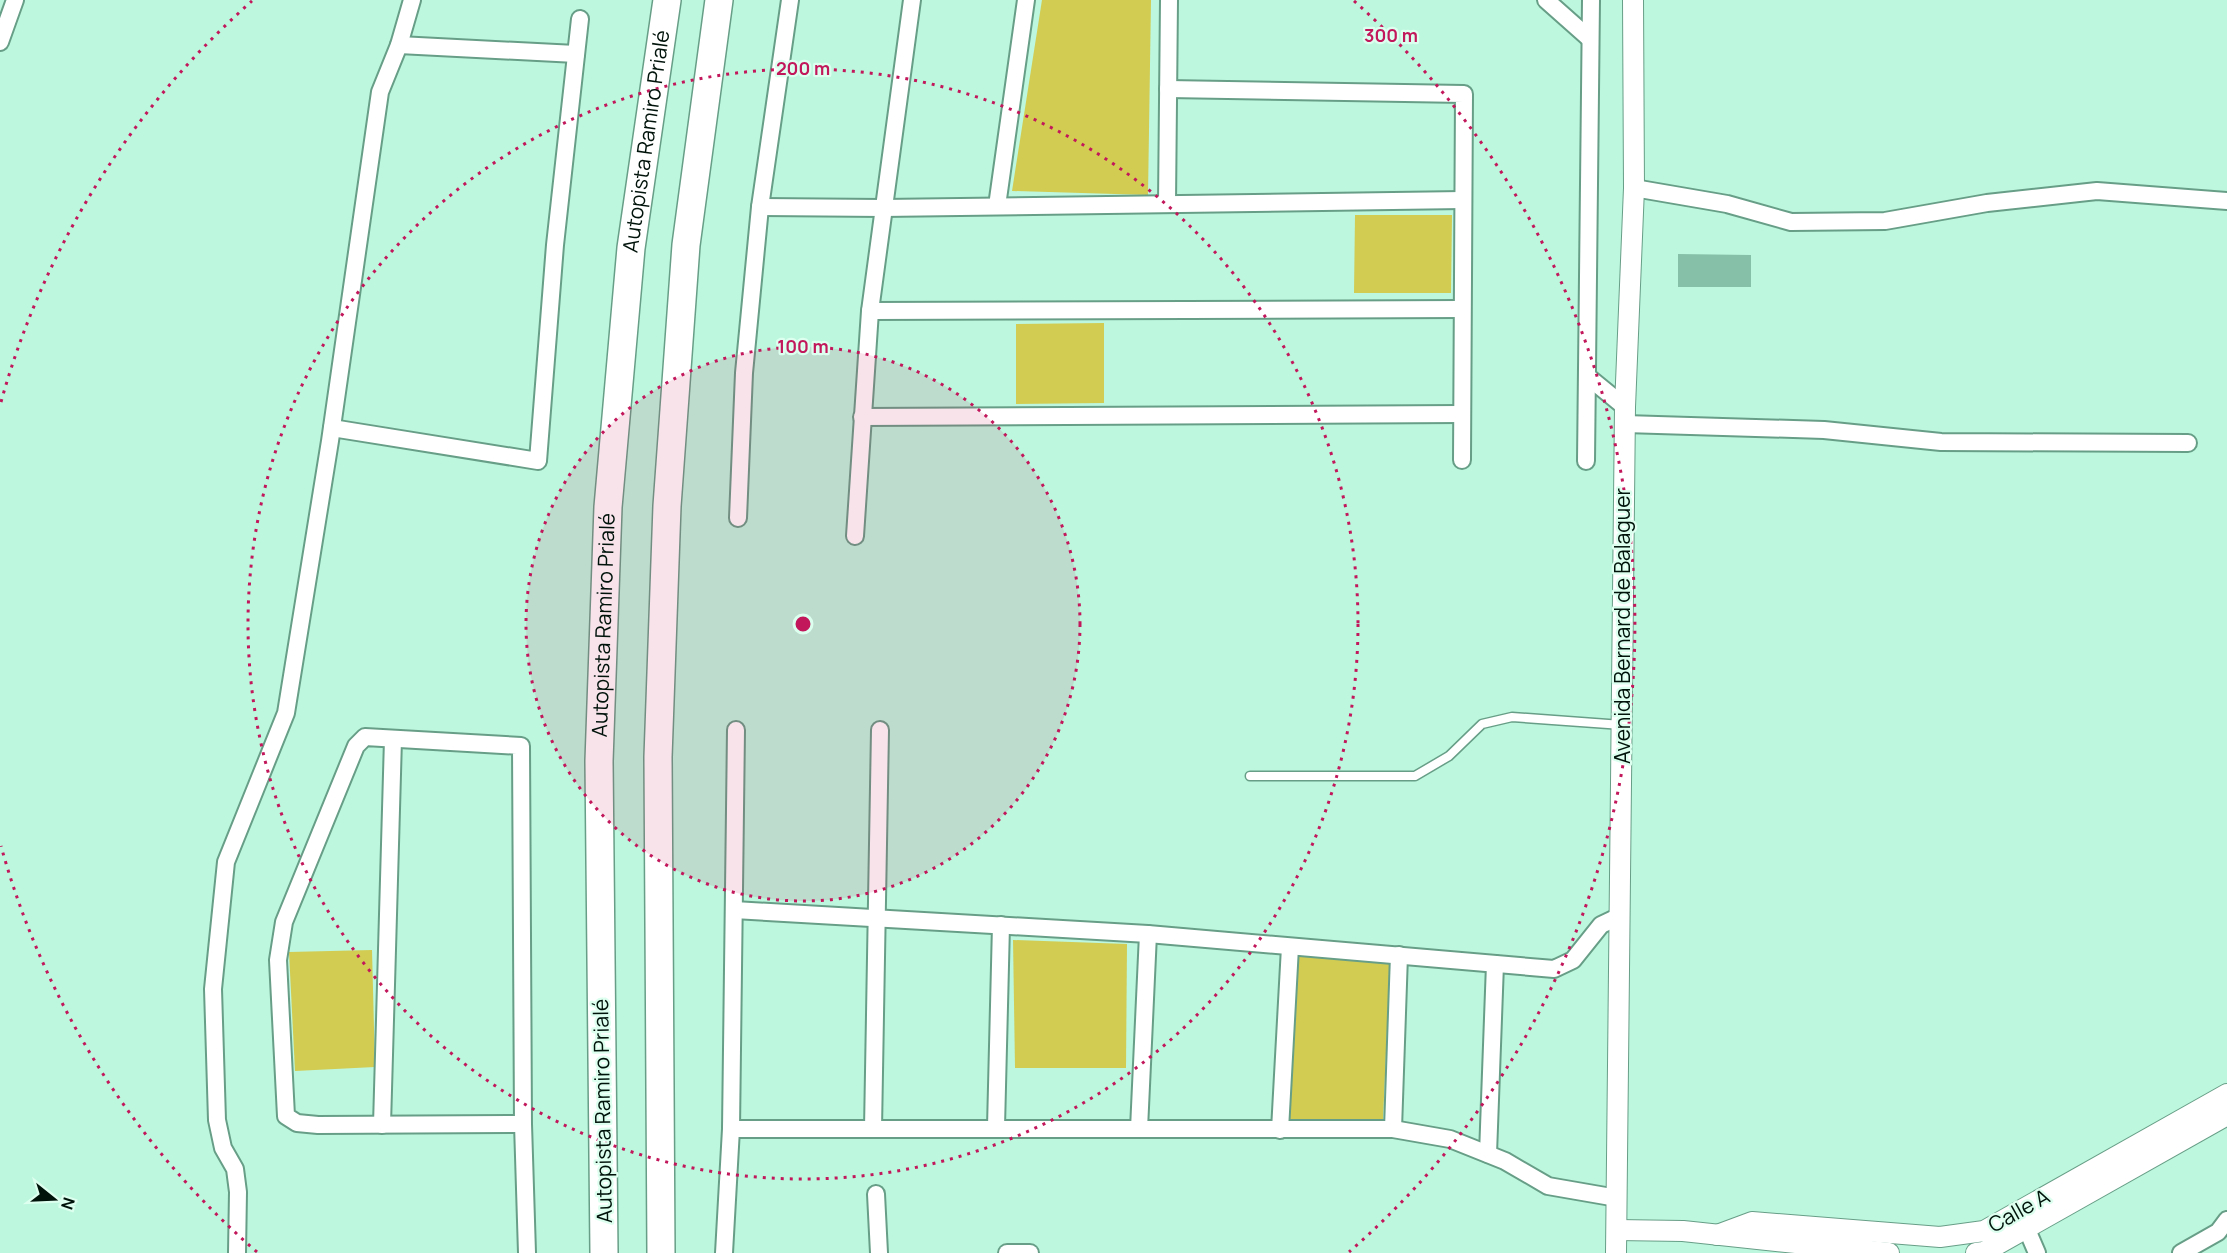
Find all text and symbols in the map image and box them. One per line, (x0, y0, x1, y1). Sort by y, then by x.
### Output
text: 300 m (1364, 23, 1418, 47)
street label: Autopista Ramiro Prialé (616, 28, 675, 254)
text: 200 m (776, 56, 830, 80)
text: 100 m (777, 334, 829, 358)
street label: Avenida Bernard de Balaguer (1608, 488, 1636, 764)
street label: Autopista Ramiro Prialé (585, 512, 621, 738)
centre of rings (793, 614, 813, 634)
street label: Autopista Ramiro Prialé (586, 999, 618, 1223)
north arrow (24, 1169, 84, 1229)
street label: Calle A (1983, 1182, 2054, 1238)
text: N (56, 1195, 81, 1213)

